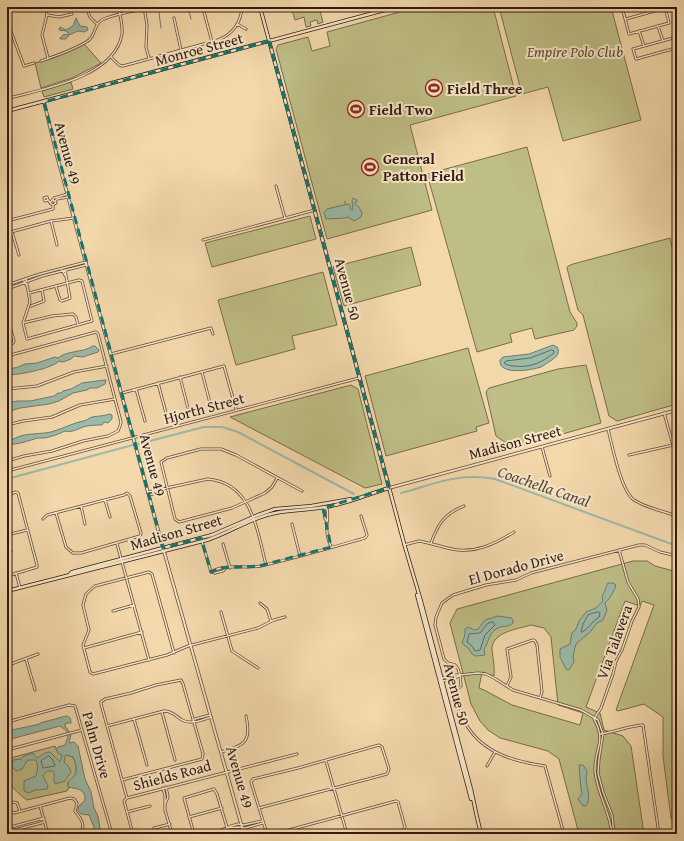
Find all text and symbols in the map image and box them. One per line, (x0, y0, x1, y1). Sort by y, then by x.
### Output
street label: Monroe Street (153, 27, 246, 71)
park label: Empire Polo Club (526, 41, 623, 62)
sports icon: Field Three (424, 78, 444, 98)
place label: Field Three (447, 78, 522, 99)
sports icon: Field Two (346, 99, 366, 119)
place label: Field Two (369, 99, 433, 120)
street label: Avenue 49 (50, 119, 86, 187)
place label: General Patton Field (383, 148, 464, 186)
sports icon: General Patton Field (360, 157, 380, 177)
street label: Avenue 50 (330, 255, 366, 323)
street label: Hjorth Street (161, 387, 247, 429)
street label: Madison Street (466, 419, 564, 464)
street label: Avenue 49 (135, 431, 171, 499)
water label: Coachella Canal (495, 459, 593, 513)
street label: Madison Street (127, 509, 225, 555)
street label: El Dorado Drive (466, 544, 566, 590)
street label: Via Talavera (591, 602, 637, 682)
street label: Avenue 50 (439, 660, 475, 728)
street label: Palm Drive (77, 709, 117, 781)
street label: Avenue 49 (221, 743, 259, 811)
street label: Shields Road (131, 755, 213, 795)

